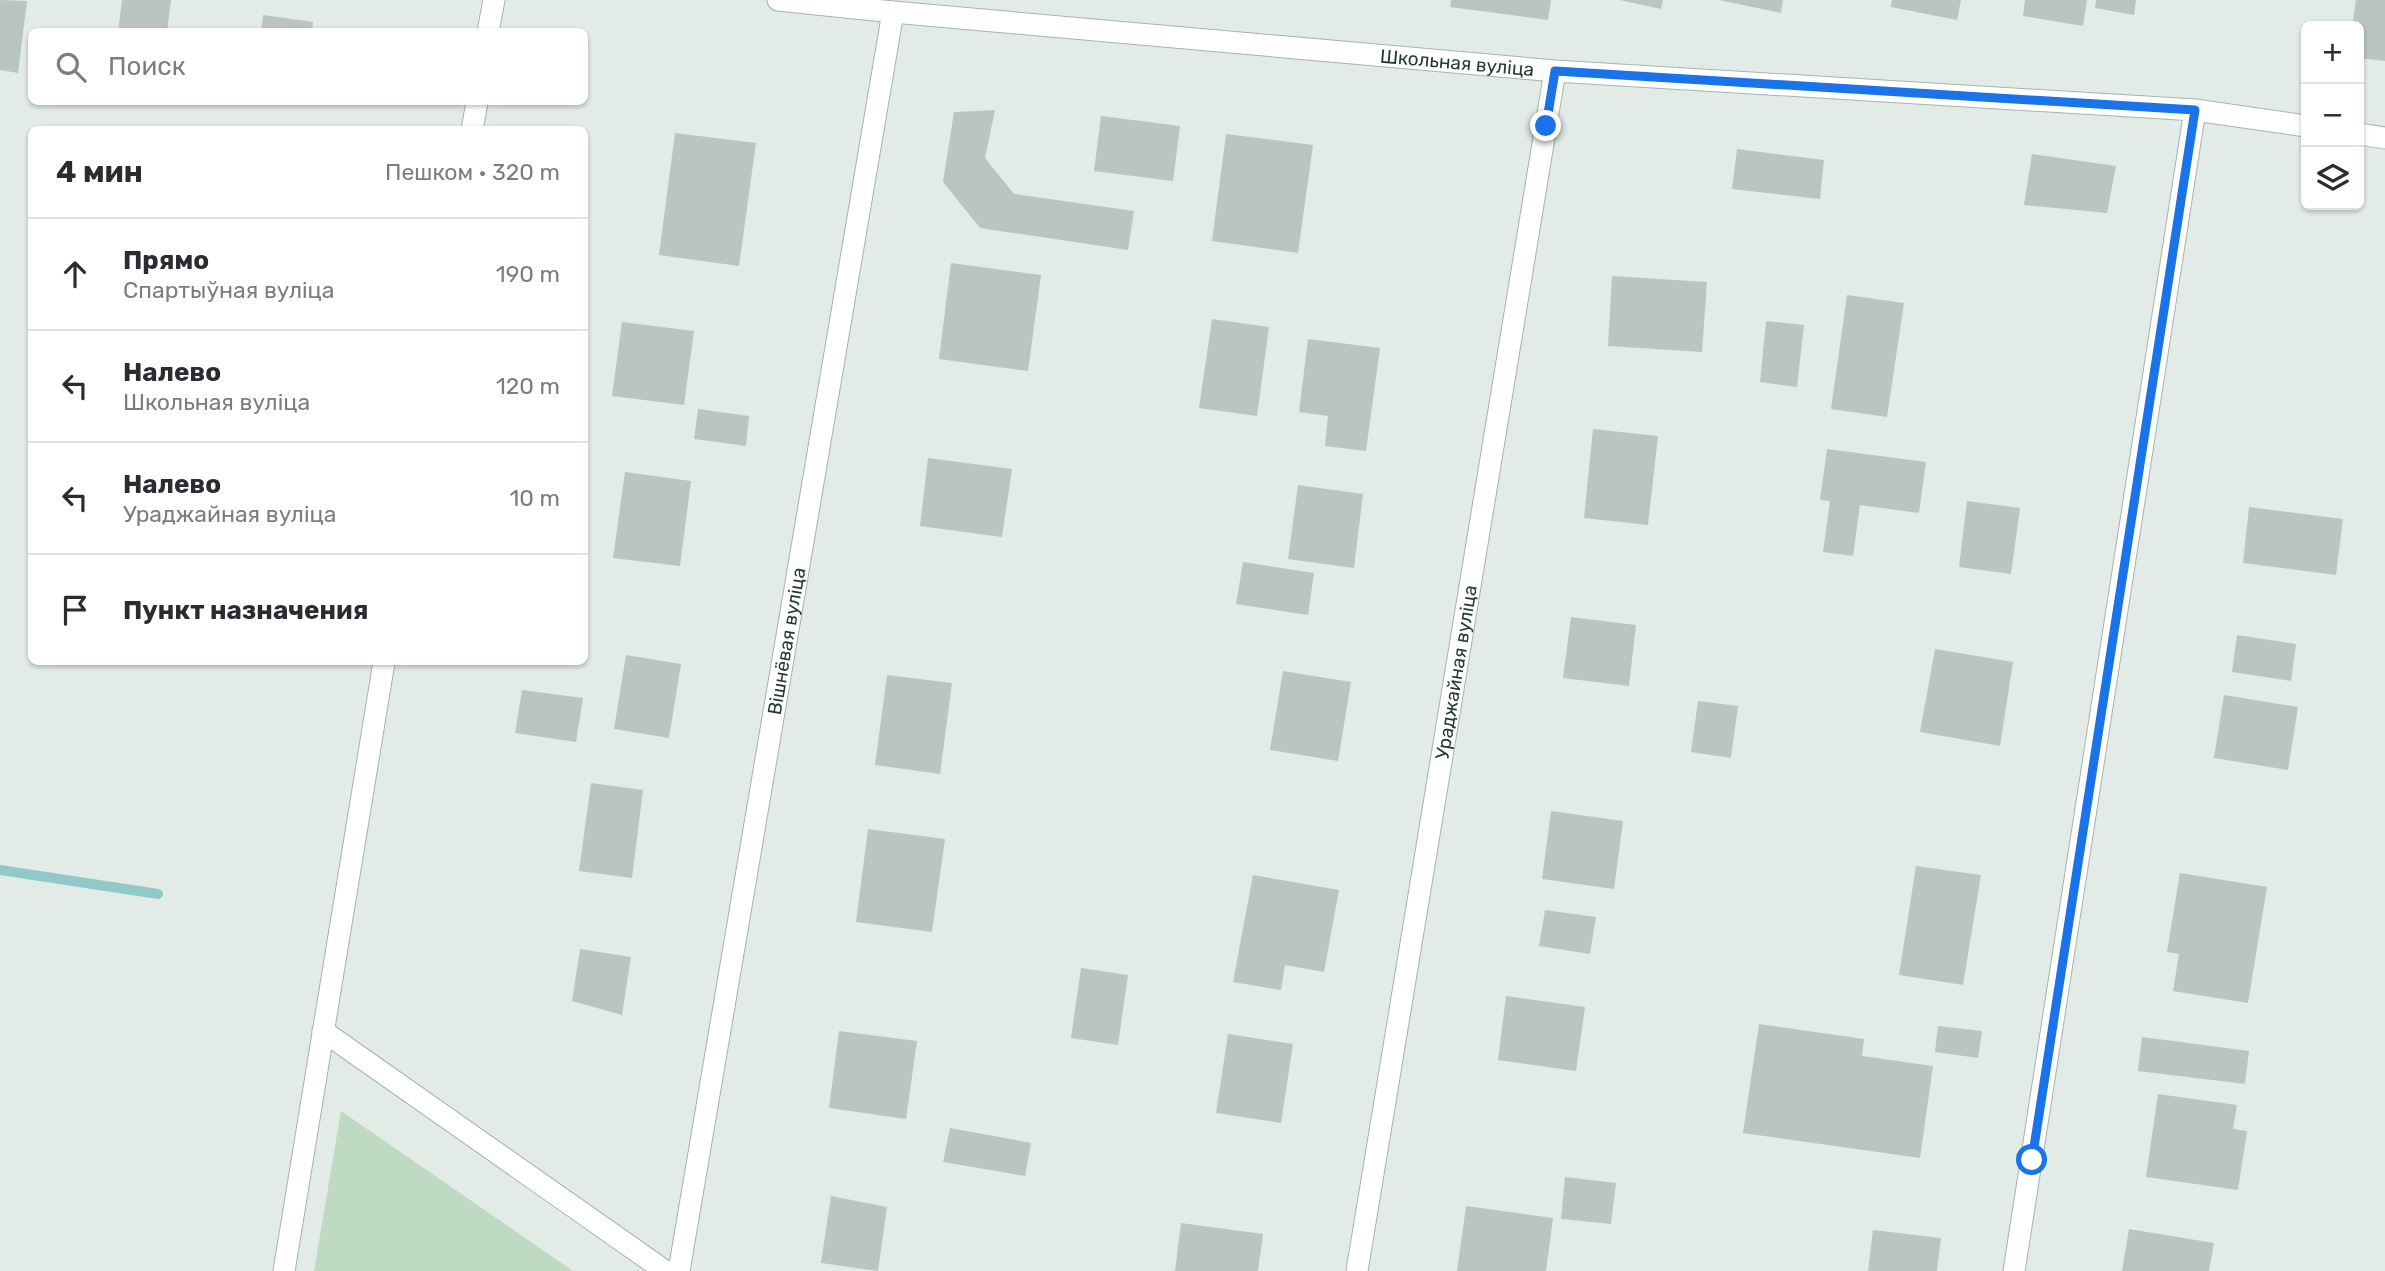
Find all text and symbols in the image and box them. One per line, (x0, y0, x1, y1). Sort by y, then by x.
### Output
map controls (2301, 21, 2364, 210)
button: + (2301, 21, 2364, 84)
search box (28, 28, 588, 105)
street label: Школьная вуліца (1379, 44, 1535, 81)
icon: search (52, 48, 90, 86)
text: Поиск (108, 51, 186, 82)
button: − (2301, 84, 2364, 147)
route end (1530, 110, 1561, 141)
button: layers (2301, 147, 2364, 210)
text: 4 мин (56, 154, 143, 190)
text: Пешком · 320 m (385, 158, 560, 186)
text: Прямо (123, 245, 209, 276)
icon: ahead (56, 255, 94, 293)
text: 190 m (496, 260, 560, 288)
text: Спартыўная вуліца (123, 276, 335, 304)
text: Налево (123, 357, 221, 388)
icon: left (56, 367, 94, 405)
text: 120 m (496, 372, 560, 400)
text: Школьная вуліца (123, 388, 310, 416)
text: Налево (123, 469, 221, 500)
icon: left (56, 479, 94, 517)
text: 10 m (509, 484, 560, 512)
text: Ураджайная вуліца (123, 500, 336, 528)
street label: Вішнёвая вуліца (762, 566, 810, 716)
street label: Ураджайная вуліца (1430, 583, 1482, 761)
icon: arrive (56, 591, 94, 629)
text: Пункт назначения (123, 595, 368, 626)
route start (2016, 1144, 2047, 1175)

